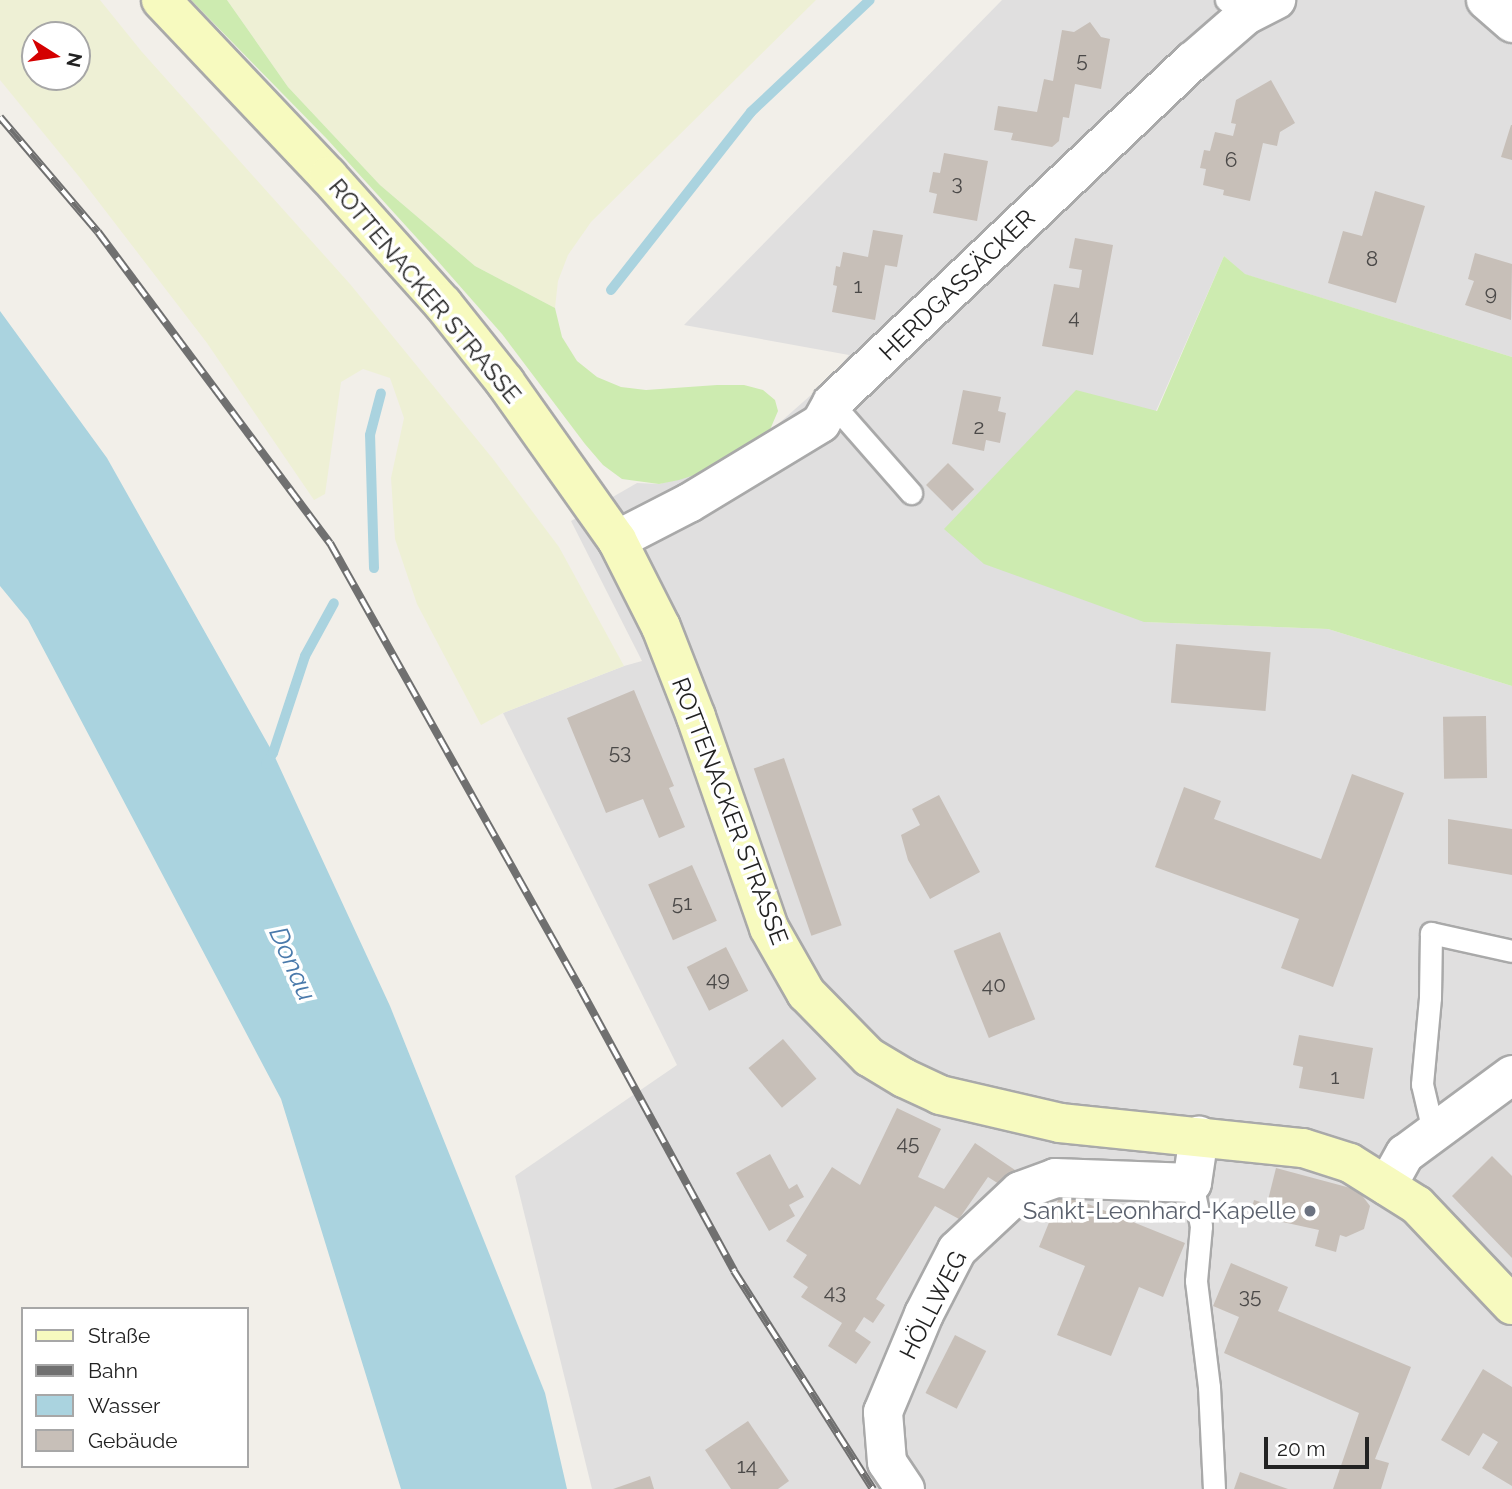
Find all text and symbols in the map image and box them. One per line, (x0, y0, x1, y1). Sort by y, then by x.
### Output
north arrow (21, 21, 91, 91)
house number: 5 (1076, 47, 1088, 73)
text: N (62, 51, 87, 69)
house number: 6 (1225, 147, 1237, 173)
house number: 3 (951, 170, 963, 196)
street label: ROTTENACKER STRASSE (323, 173, 527, 409)
street label: HERDGASSÄCKER (873, 203, 1041, 367)
house number: 8 (1366, 246, 1378, 272)
house number: 1 (854, 273, 862, 299)
house number: 9 (1485, 280, 1497, 306)
house number: 4 (1068, 304, 1080, 330)
house number: 2 (974, 414, 984, 440)
street label: ROTTENACKER STRASSE (666, 673, 794, 949)
house number: 53 (609, 739, 631, 765)
house number: 51 (672, 890, 692, 916)
water label: Donau (262, 922, 322, 1006)
house number: 49 (706, 966, 730, 992)
house number: 40 (982, 972, 1006, 998)
house number: 1 (1331, 1064, 1339, 1090)
house number: 45 (897, 1130, 919, 1156)
place label: Sankt-Leonhard-Kapelle (1023, 1197, 1296, 1225)
marker: Sankt-Leonhard-Kapelle (1302, 1203, 1318, 1219)
street label: HÖLLWEG (893, 1246, 973, 1364)
house number: 43 (824, 1279, 846, 1305)
house number: 35 (1239, 1283, 1261, 1309)
legend (21, 1307, 248, 1468)
text: Straße (88, 1323, 150, 1348)
text: Bahn (88, 1358, 138, 1383)
text: Wasser (88, 1393, 160, 1418)
scale bar (1267, 1422, 1372, 1466)
text: Gebäude (88, 1428, 178, 1453)
text: 20 m (1277, 1436, 1325, 1461)
house number: 14 (737, 1453, 757, 1479)

